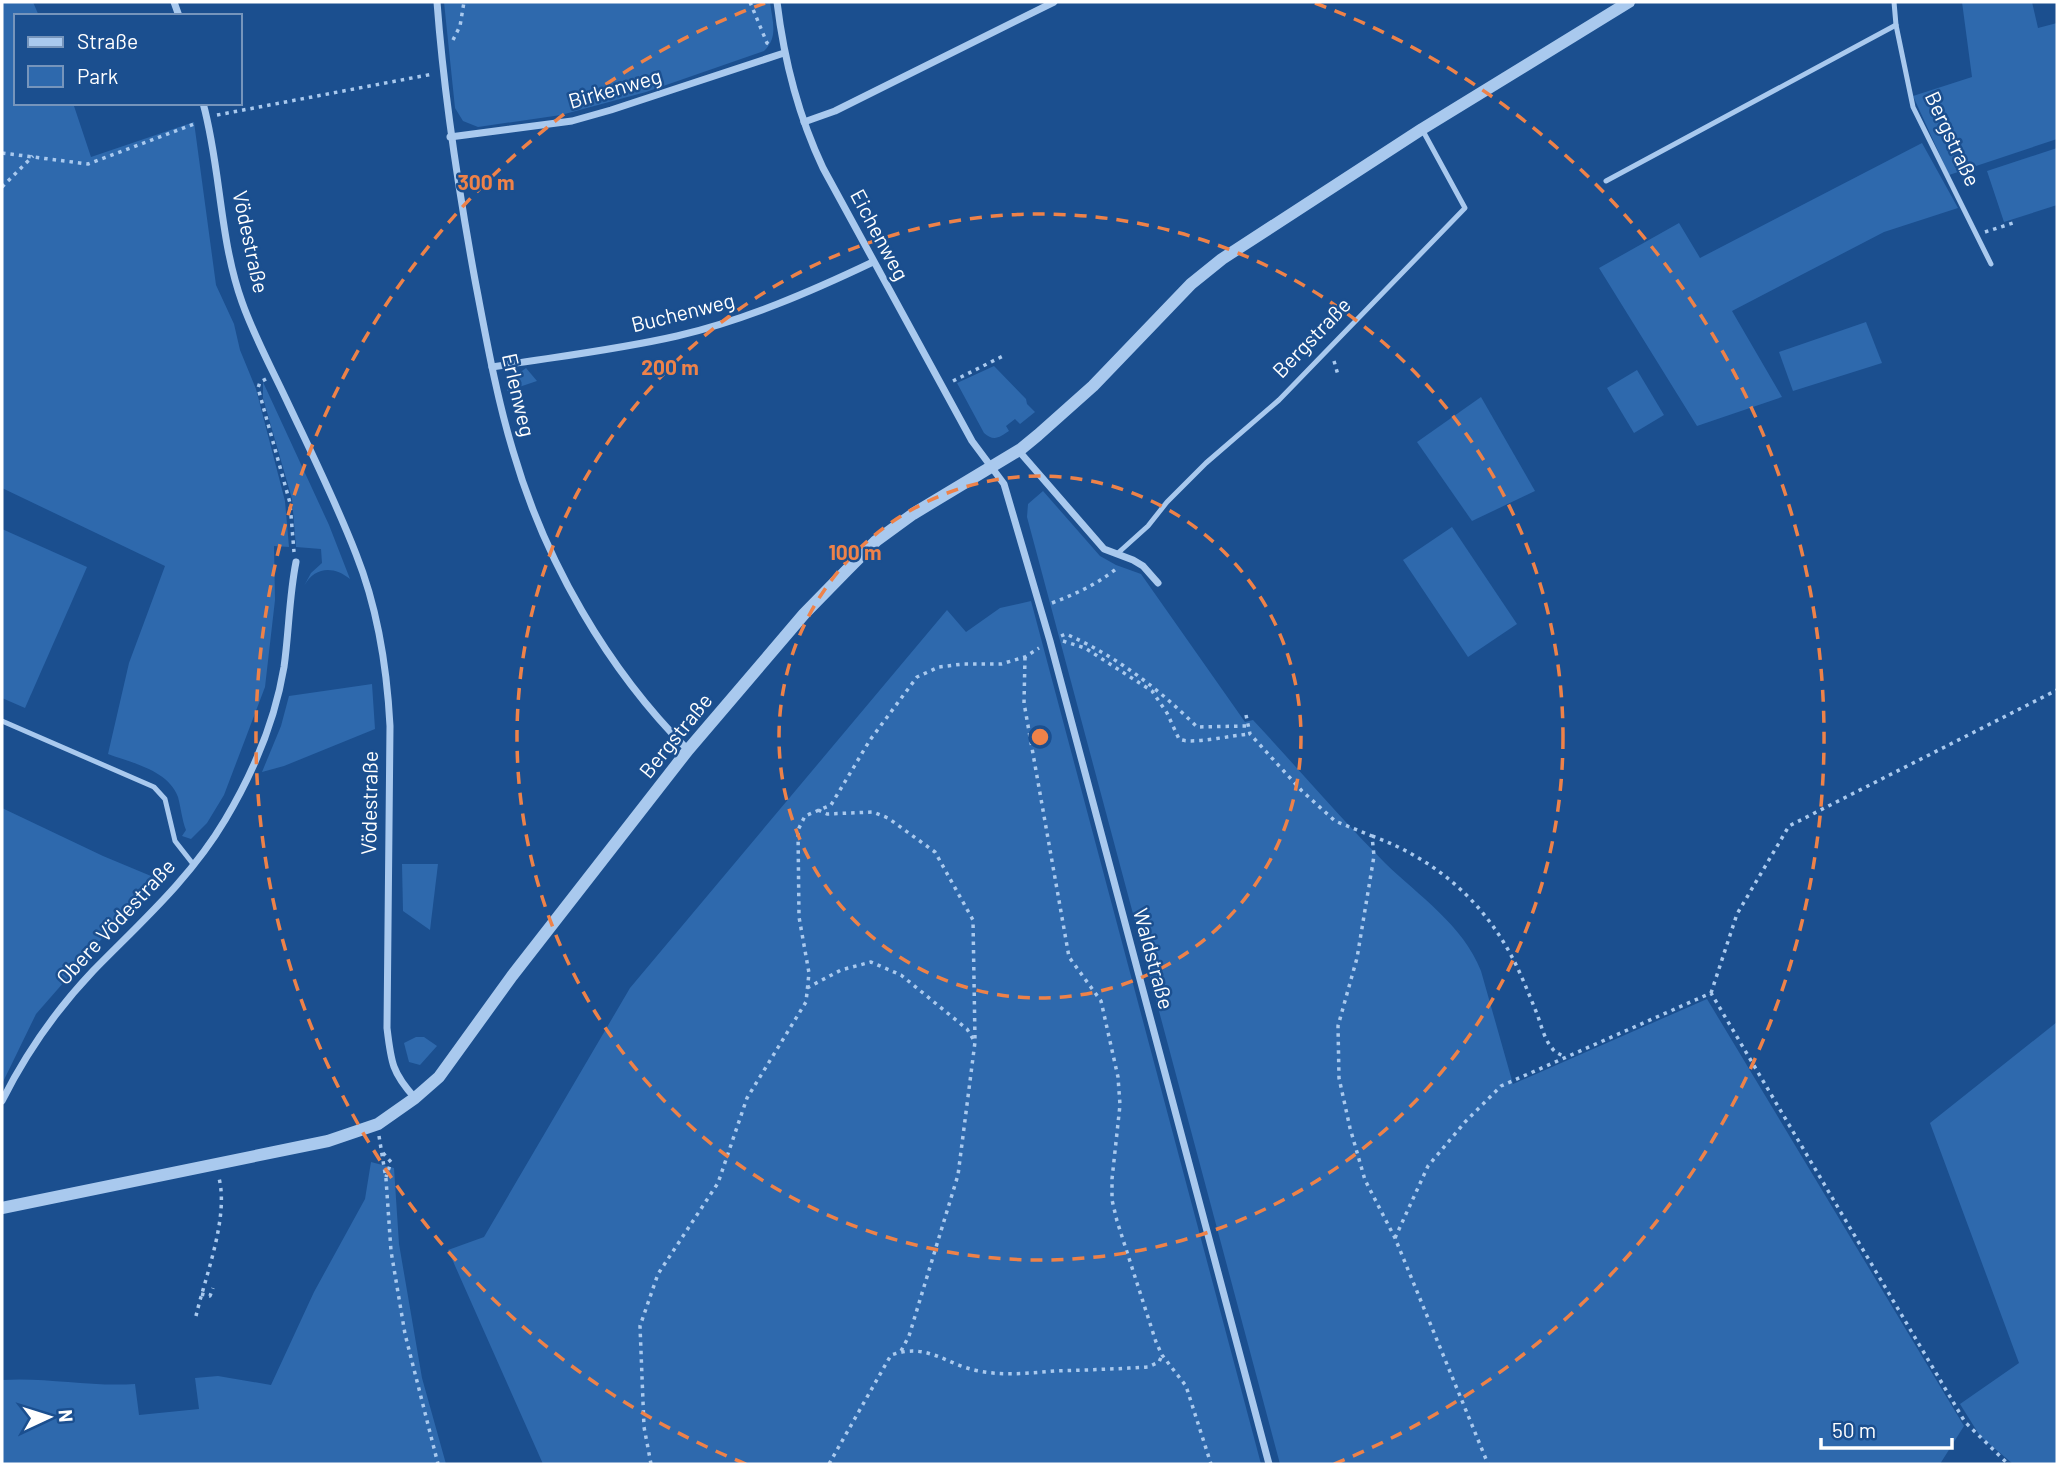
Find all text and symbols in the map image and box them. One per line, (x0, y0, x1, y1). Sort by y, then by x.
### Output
legend (14, 14, 242, 105)
text: Straße (77, 28, 138, 53)
street label: Birkenweg (565, 62, 664, 113)
text: Park (77, 63, 118, 88)
street label: Bergstraße (1921, 87, 1986, 190)
text: 300 m (457, 169, 515, 194)
street label: Eichenweg (846, 184, 915, 284)
street label: Vödestraße (228, 188, 275, 295)
street label: Buchenweg (628, 287, 737, 336)
street label: Bergstraße (1267, 292, 1355, 382)
street label: Erlenweg (498, 351, 541, 439)
text: 200 m (641, 354, 699, 379)
text: 100 m (828, 539, 882, 564)
street label: Bergstraße (633, 688, 717, 782)
centre of rings (1028, 725, 1052, 749)
street label: Vödestraße (355, 751, 382, 855)
street label: Obere Vödestraße (50, 853, 179, 989)
street label: Waldstraße (1129, 905, 1180, 1012)
north arrow (14, 1382, 84, 1452)
scale bar (1821, 1406, 1952, 1450)
text: N (55, 1409, 78, 1423)
text: 50 m (1832, 1417, 1876, 1442)

